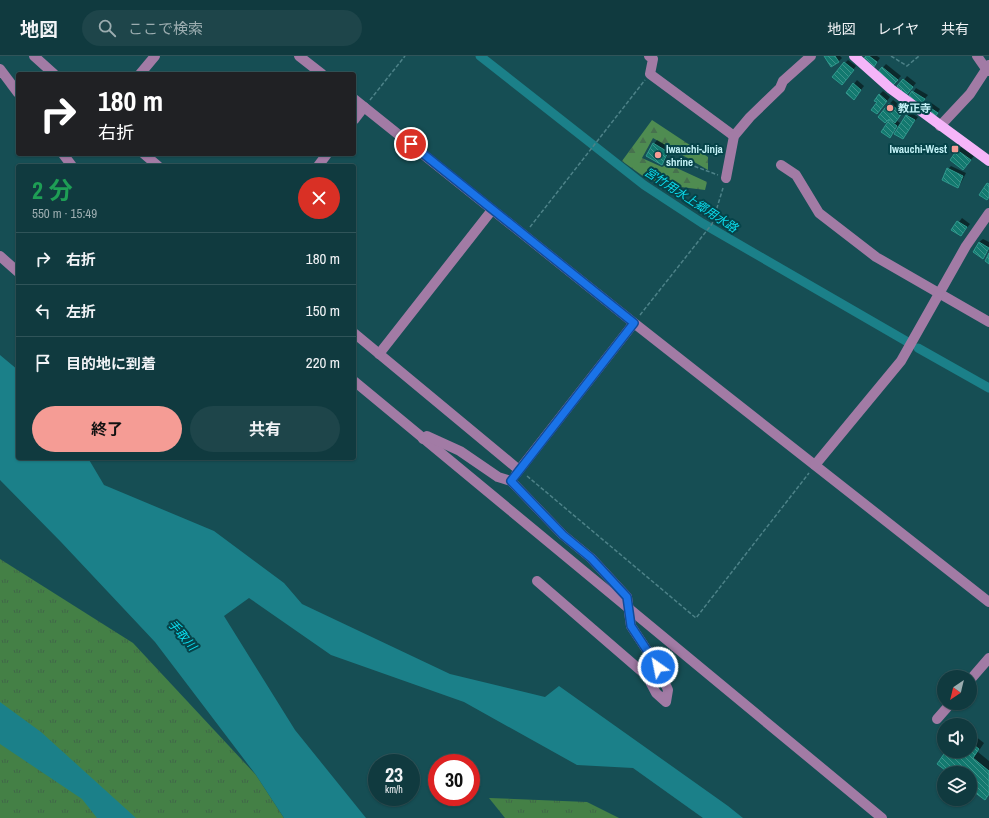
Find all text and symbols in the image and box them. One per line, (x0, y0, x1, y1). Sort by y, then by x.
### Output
search box (82, 10, 362, 46)
text: 地図 (20, 16, 58, 42)
icon: search (96, 17, 118, 39)
text: ここで検索 (128, 18, 203, 39)
text: 地図 (827, 20, 855, 38)
text: レイヤ (877, 20, 919, 38)
text: 共有 (941, 20, 969, 38)
text: 180 m (98, 82, 163, 120)
icon: right (32, 88, 84, 140)
place label: 教正寺 (898, 101, 931, 115)
marker: 教正寺 (885, 103, 895, 113)
text: 右折 (98, 120, 134, 145)
pin (394, 127, 428, 161)
icon: arrive (400, 133, 422, 155)
place label: Iwauchi-Jinja shrine (666, 142, 723, 169)
place label: Iwauchi-West (890, 142, 947, 156)
marker: Iwauchi-West (950, 144, 960, 154)
marker: Iwauchi-Jinja shrine (653, 150, 663, 160)
water label: 宮竹用水上郷用水路 (641, 164, 741, 237)
text: 2 分 (32, 174, 72, 206)
button: close (298, 177, 340, 219)
text: 550 m · 15:49 (32, 205, 97, 222)
icon: right (32, 248, 54, 270)
text: 180 m (306, 248, 340, 269)
text: 右折 (66, 249, 96, 270)
icon: left (32, 300, 54, 322)
text: 150 m (306, 300, 340, 321)
text: 左折 (66, 301, 96, 322)
icon: arrive (32, 352, 54, 374)
text: 220 m (306, 352, 340, 373)
text: 目的地に到着 (66, 353, 156, 374)
button: 終了 (32, 406, 182, 452)
button: 共有 (190, 406, 340, 452)
water label: 手取川 (164, 616, 201, 655)
position arrow (637, 646, 679, 688)
north arrow (937, 670, 977, 710)
map controls (937, 670, 977, 806)
button: sound (937, 718, 977, 758)
speed limit sign: 30 (428, 754, 480, 806)
text: 23 (385, 761, 403, 788)
button: layers (937, 766, 977, 806)
text: km/h (385, 783, 403, 796)

